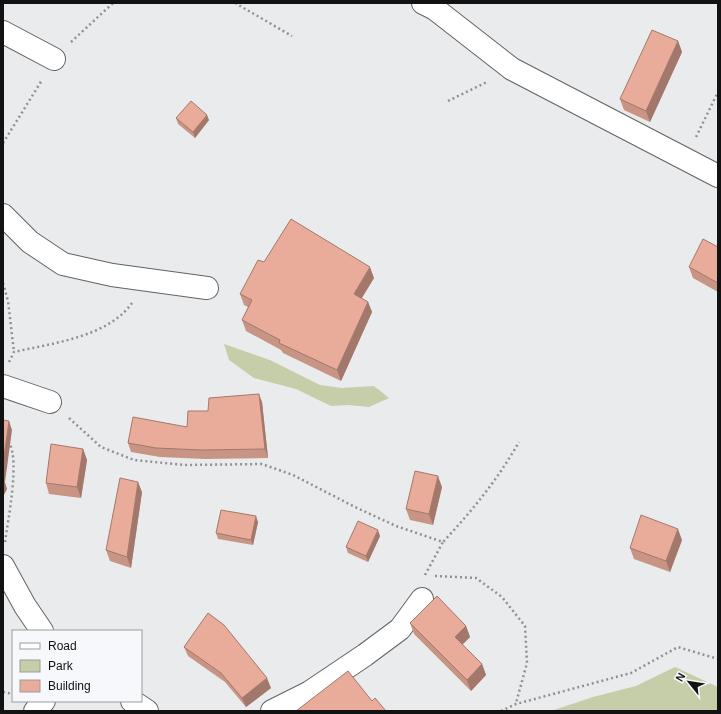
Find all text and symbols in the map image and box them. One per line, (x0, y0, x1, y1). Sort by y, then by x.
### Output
legend (12, 630, 142, 702)
text: Road (48, 639, 77, 653)
text: Park (48, 659, 74, 673)
north arrow (669, 662, 709, 702)
text: N (673, 671, 688, 683)
text: Building (48, 679, 91, 693)

